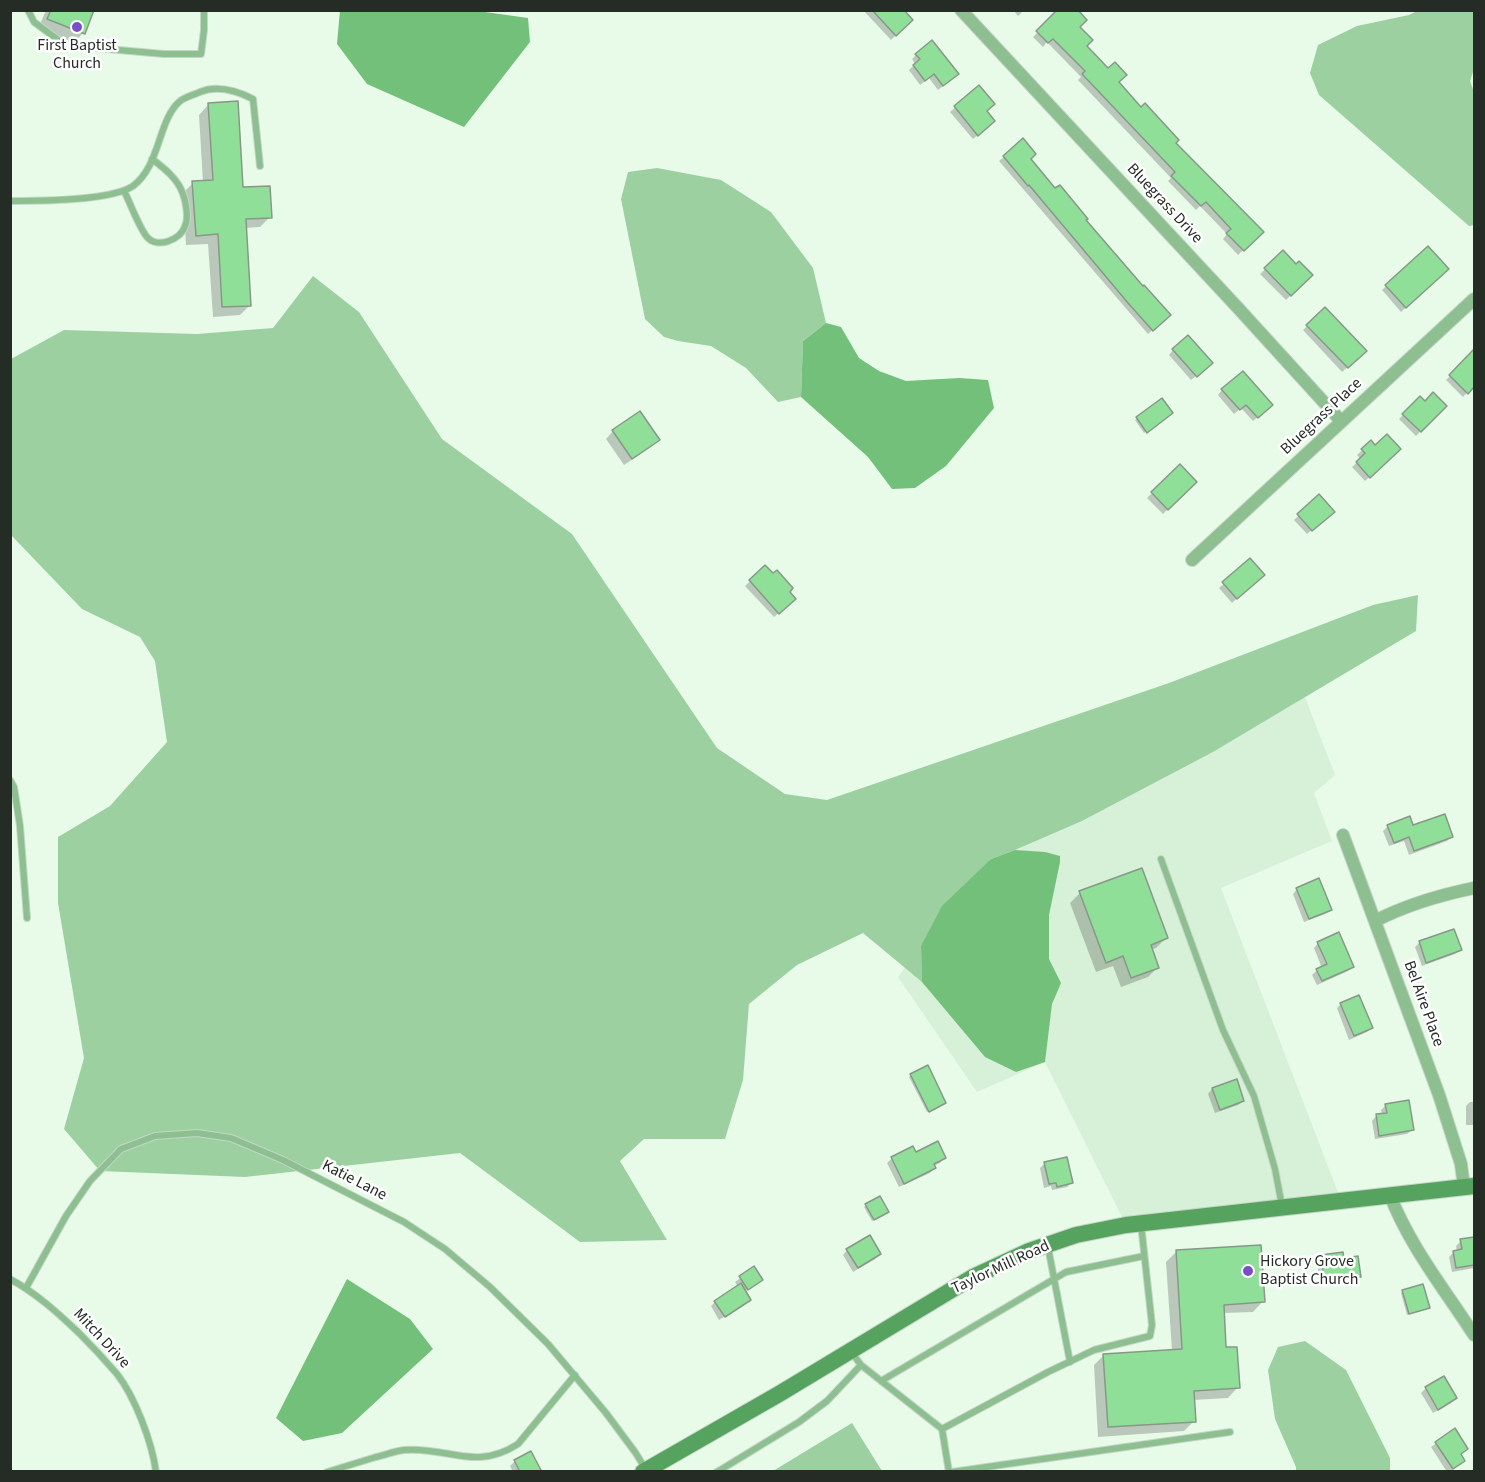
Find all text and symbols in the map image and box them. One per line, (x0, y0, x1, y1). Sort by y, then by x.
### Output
marker: First Baptist Church (70, 20, 84, 34)
place label: First Baptist Church (37, 36, 117, 74)
street label: Bluegrass Drive (1122, 160, 1206, 248)
street label: Bluegrass Place (1277, 375, 1367, 459)
street label: Bel Aire Place (1399, 958, 1447, 1050)
street label: Katie Lane (318, 1157, 390, 1205)
street label: Taylor Mill Road (949, 1237, 1053, 1299)
place label: Hickory Grove Baptist Church (1260, 1252, 1358, 1290)
marker: Hickory Grove Baptist Church (1241, 1264, 1255, 1278)
street label: Mitch Drive (69, 1305, 133, 1373)

